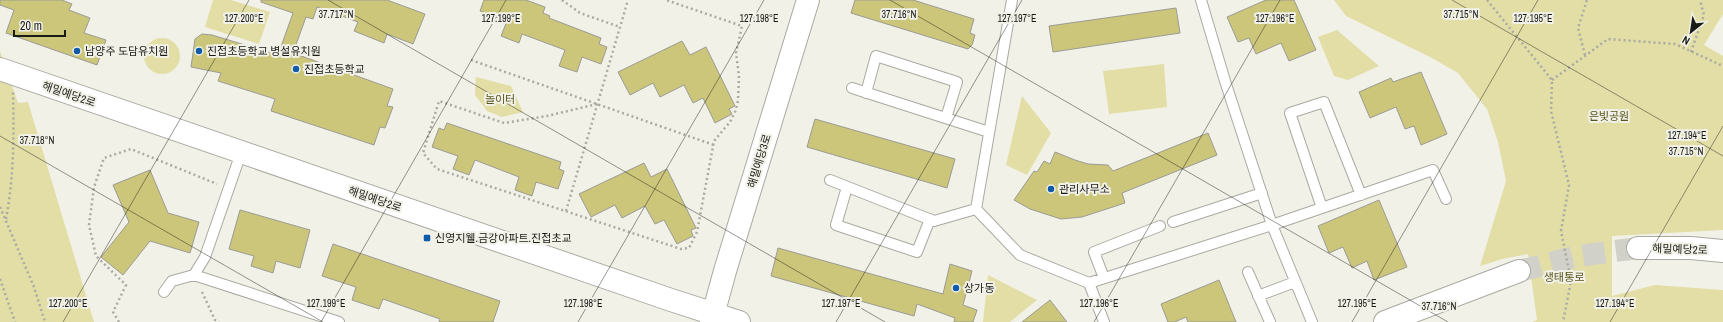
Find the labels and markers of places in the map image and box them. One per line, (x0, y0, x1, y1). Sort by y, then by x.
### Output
place label: 남양주 도담유치원 (85, 44, 168, 58)
place label: 진접초등학교 병설유치원 (207, 44, 321, 58)
marker: 남양주 도담유치원 (72, 46, 82, 56)
marker: 진접초등학교 병설유치원 (194, 46, 204, 56)
place label: 진접초등학교 (304, 62, 365, 76)
marker: 진접초등학교 (291, 64, 301, 74)
place label: 관리사무소 (1059, 182, 1110, 196)
marker: 관리사무소 (1046, 184, 1056, 194)
place label: 신영지웰.금강아파트.진접초교 (435, 231, 572, 245)
marker: 신영지웰.금강아파트.진접초교 (422, 233, 432, 243)
place label: 상가동 (964, 281, 994, 295)
marker: 상가동 (951, 283, 961, 293)

